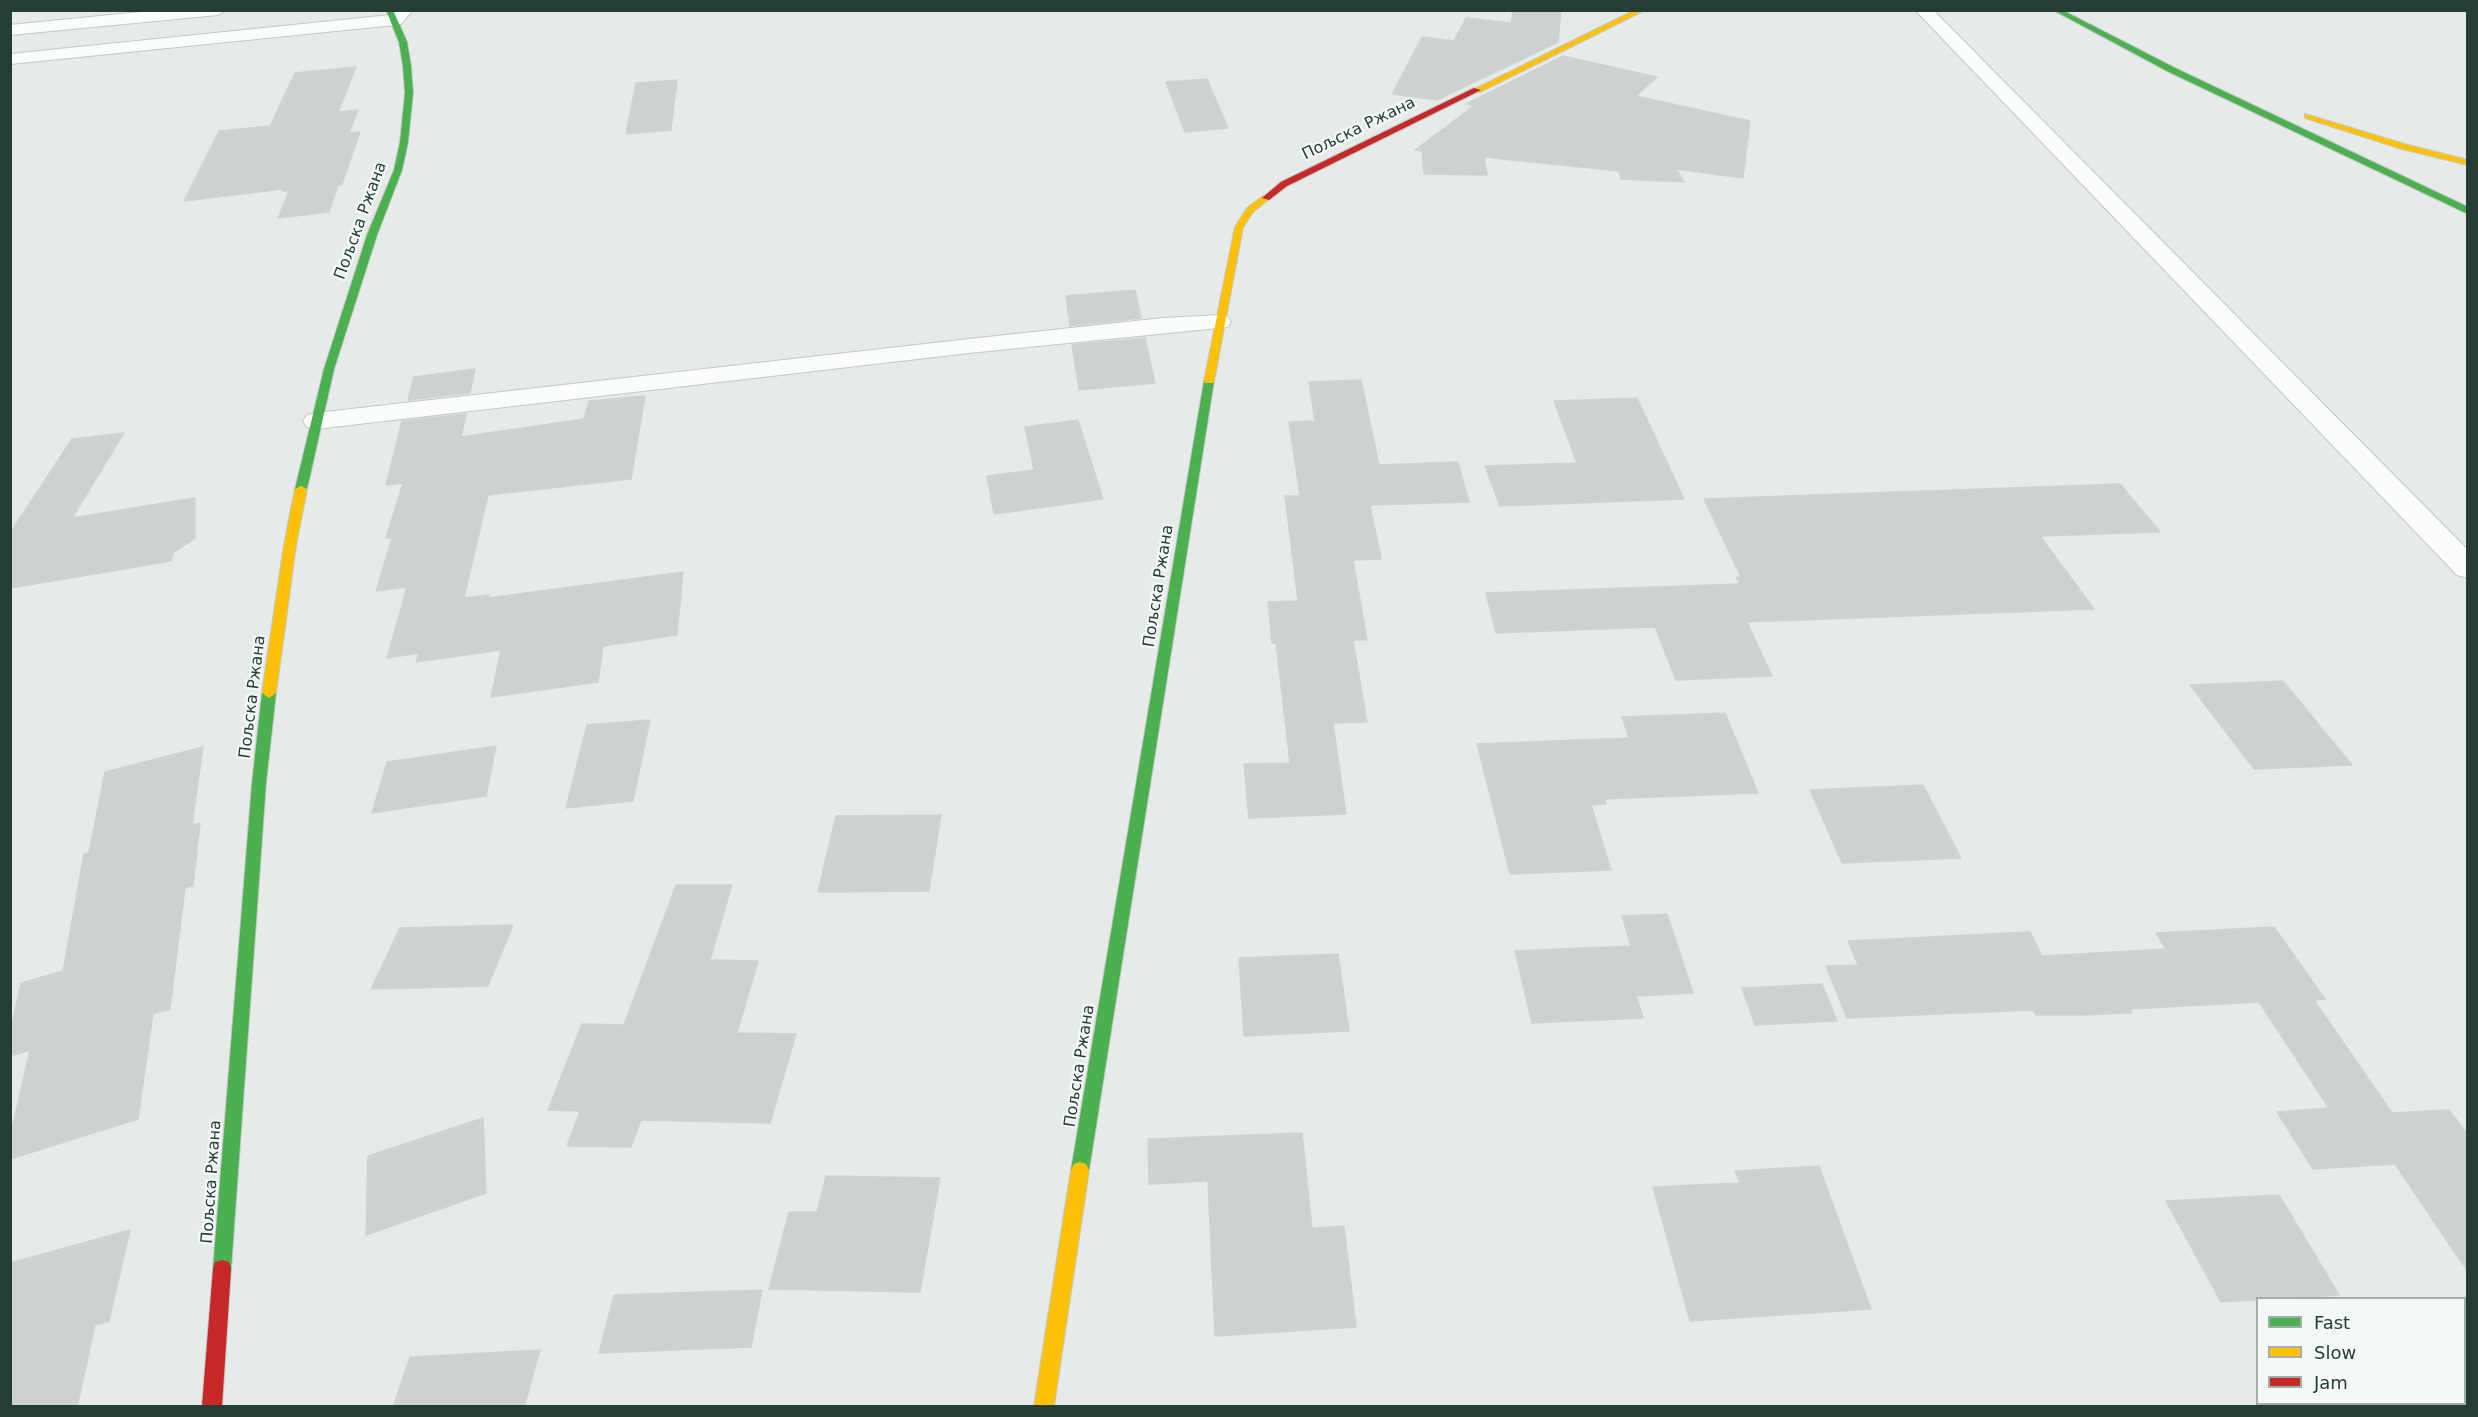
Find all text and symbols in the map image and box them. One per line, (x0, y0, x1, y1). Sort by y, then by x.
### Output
street label: Пољска Ржана (1299, 93, 1419, 165)
street label: Пољска Ржана (331, 160, 391, 282)
street label: Пољска Ржана (1140, 523, 1178, 649)
street label: Пољска Ржана (236, 634, 270, 760)
street label: Пољска Ржана (1061, 1003, 1099, 1129)
street label: Пољска Ржана (198, 1120, 226, 1244)
legend (2256, 1297, 2466, 1405)
text: Fast (2314, 1312, 2350, 1333)
text: Slow (2314, 1342, 2356, 1363)
text: Jam (2314, 1372, 2348, 1393)

